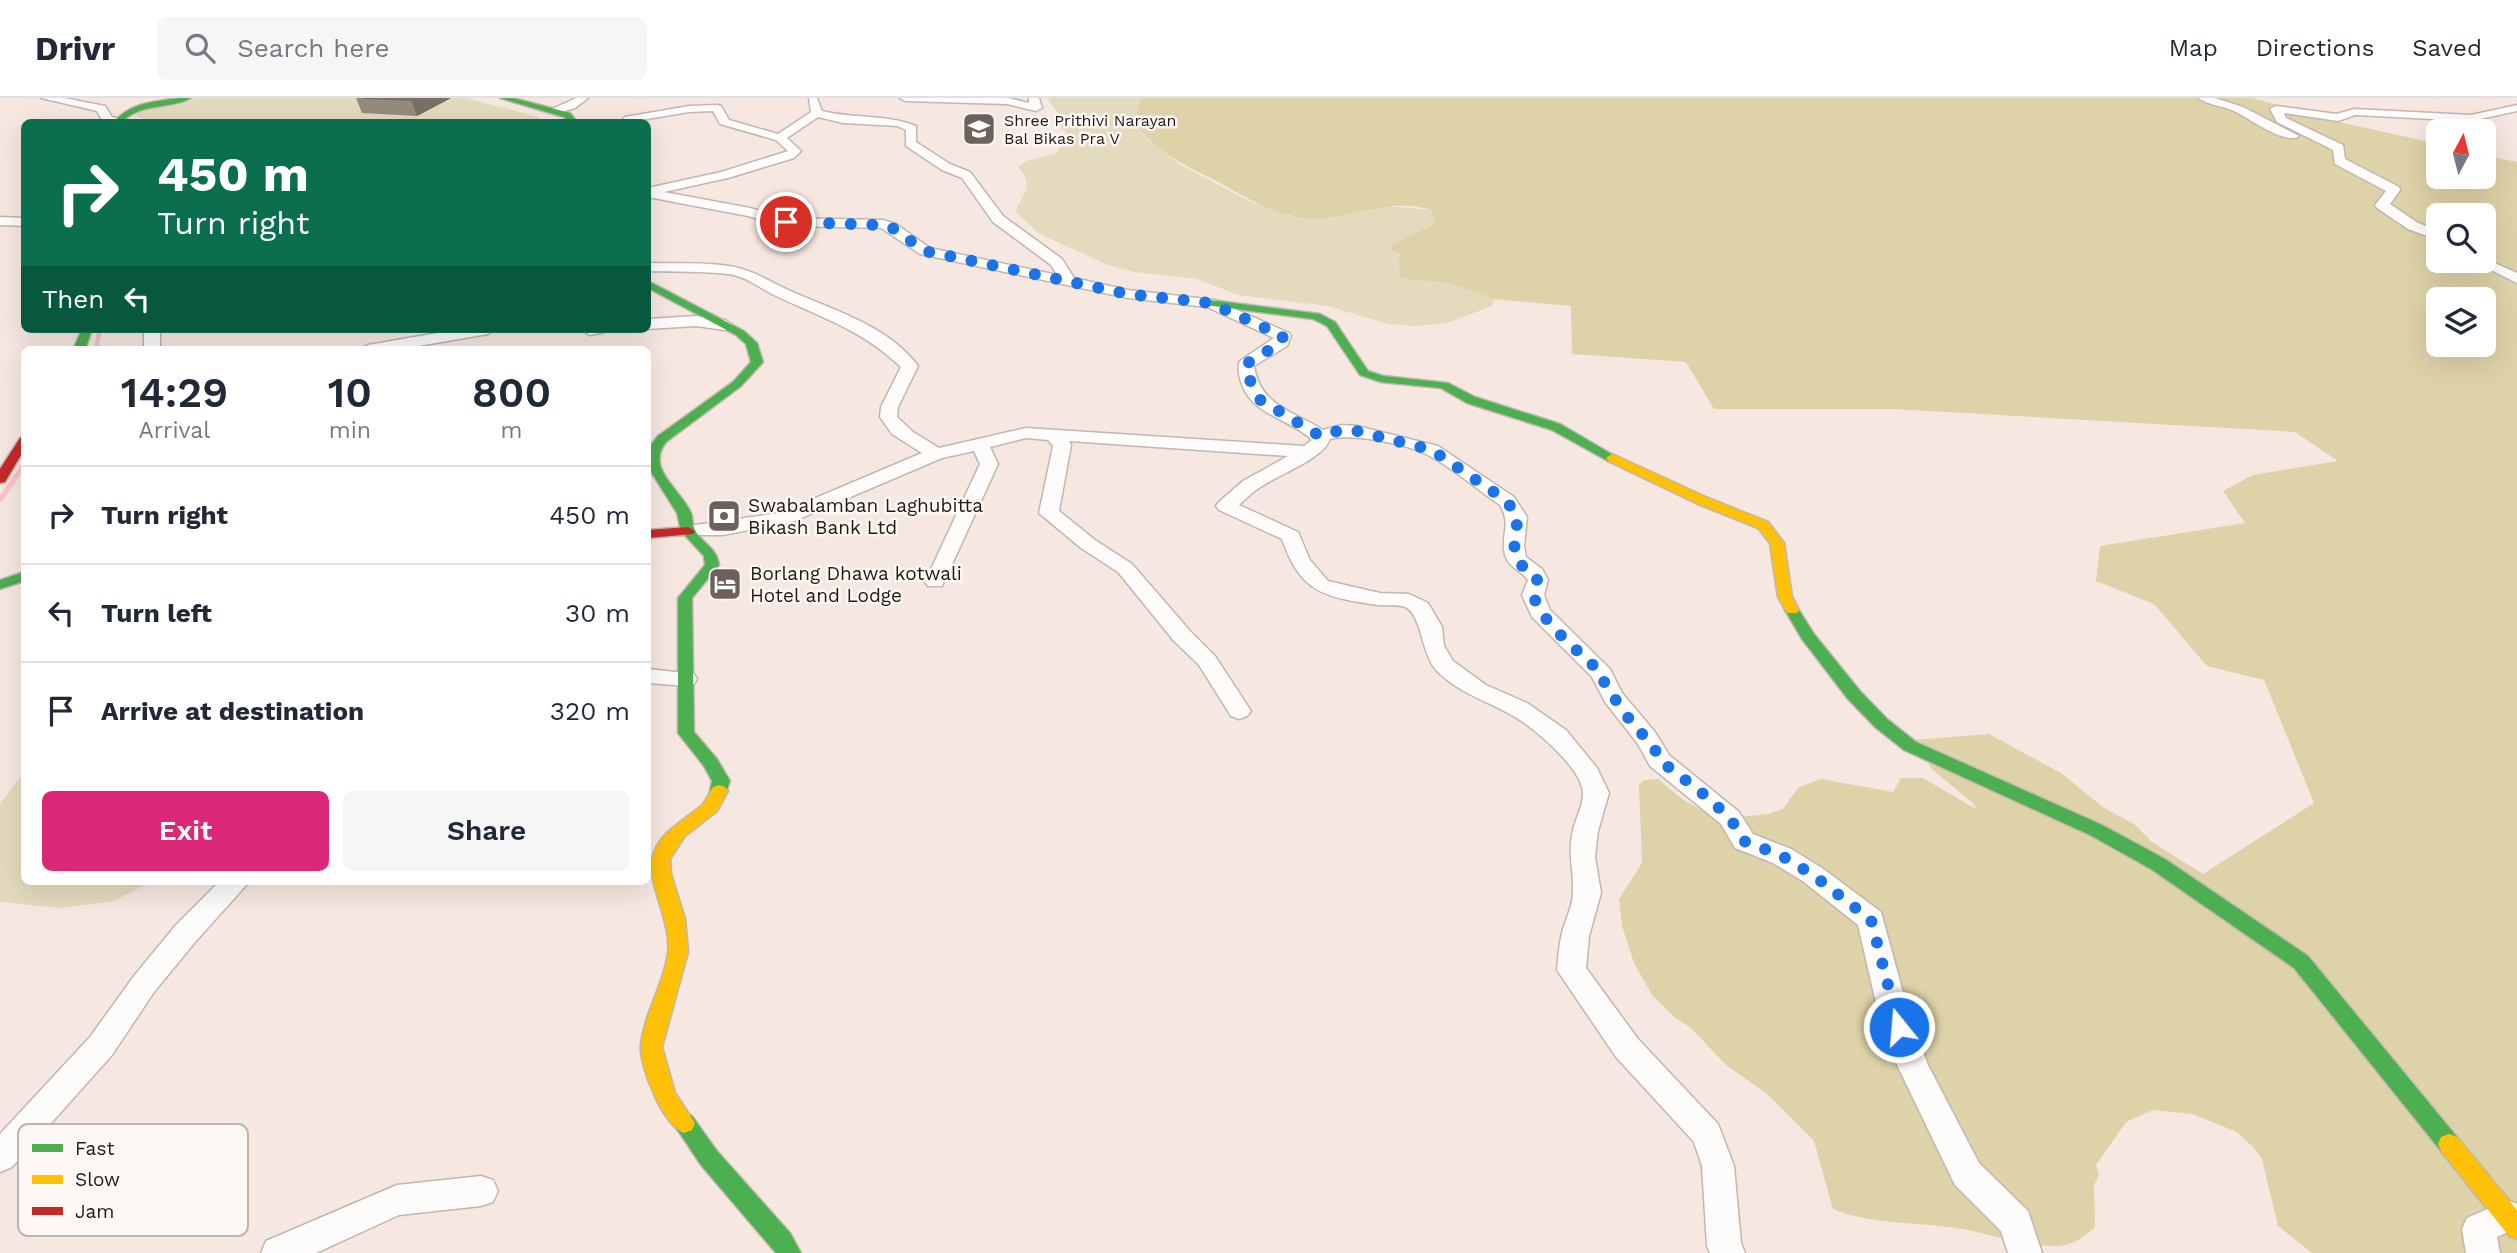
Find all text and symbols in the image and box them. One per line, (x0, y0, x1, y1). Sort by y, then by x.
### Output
search box (157, 17, 647, 80)
text: Drivr (35, 29, 115, 68)
icon: search (181, 29, 219, 67)
text: Search here (237, 33, 390, 63)
text: Map (2169, 34, 2218, 62)
text: Directions (2256, 34, 2374, 62)
text: Saved (2412, 34, 2482, 62)
school or university icon: Shree Prithivi Narayan Bal Bikas Pra V (960, 110, 998, 148)
place label: Shree Prithivi Narayan Bal Bikas Pra V (1004, 111, 1176, 148)
north arrow (2426, 119, 2496, 189)
map controls (2426, 119, 2496, 357)
text: 450 m (157, 145, 309, 203)
icon: right (42, 147, 133, 238)
pin (756, 192, 816, 252)
icon: arrive (767, 203, 805, 241)
button: search (2426, 203, 2496, 273)
text: Turn right (157, 204, 309, 242)
icon: left (118, 280, 156, 318)
text: Then (42, 284, 104, 314)
button: layers (2426, 287, 2496, 357)
text: 14:29 (121, 368, 228, 417)
text: 10 (328, 368, 372, 417)
text: 800 (472, 368, 551, 417)
text: Arrival (139, 417, 210, 444)
text: min (329, 417, 371, 444)
text: m (501, 417, 522, 444)
place label: Swabalamban Laghubitta Bikash Bank Ltd (748, 494, 983, 539)
icon: right (42, 496, 80, 534)
bank icon: Swabalamban Laghubitta Bikash Bank Ltd (705, 497, 743, 535)
text: Turn right (101, 500, 228, 530)
text: 450 m (549, 500, 630, 530)
place label: Borlang Dhawa kotwali Hotel and Lodge (750, 562, 962, 607)
hotel icon: Borlang Dhawa kotwali Hotel and Lodge (706, 565, 744, 603)
icon: left (42, 594, 80, 632)
text: Turn left (101, 598, 212, 628)
text: 30 m (565, 598, 630, 628)
icon: arrive (42, 692, 80, 730)
text: Arrive at destination (101, 696, 364, 726)
text: 320 m (550, 696, 630, 726)
button: Exit (42, 791, 329, 871)
button: Share (343, 791, 630, 871)
position arrow (1862, 990, 1936, 1064)
legend (18, 1124, 248, 1236)
text: Fast (75, 1137, 114, 1160)
text: Slow (75, 1168, 120, 1191)
text: Jam (75, 1200, 114, 1223)

